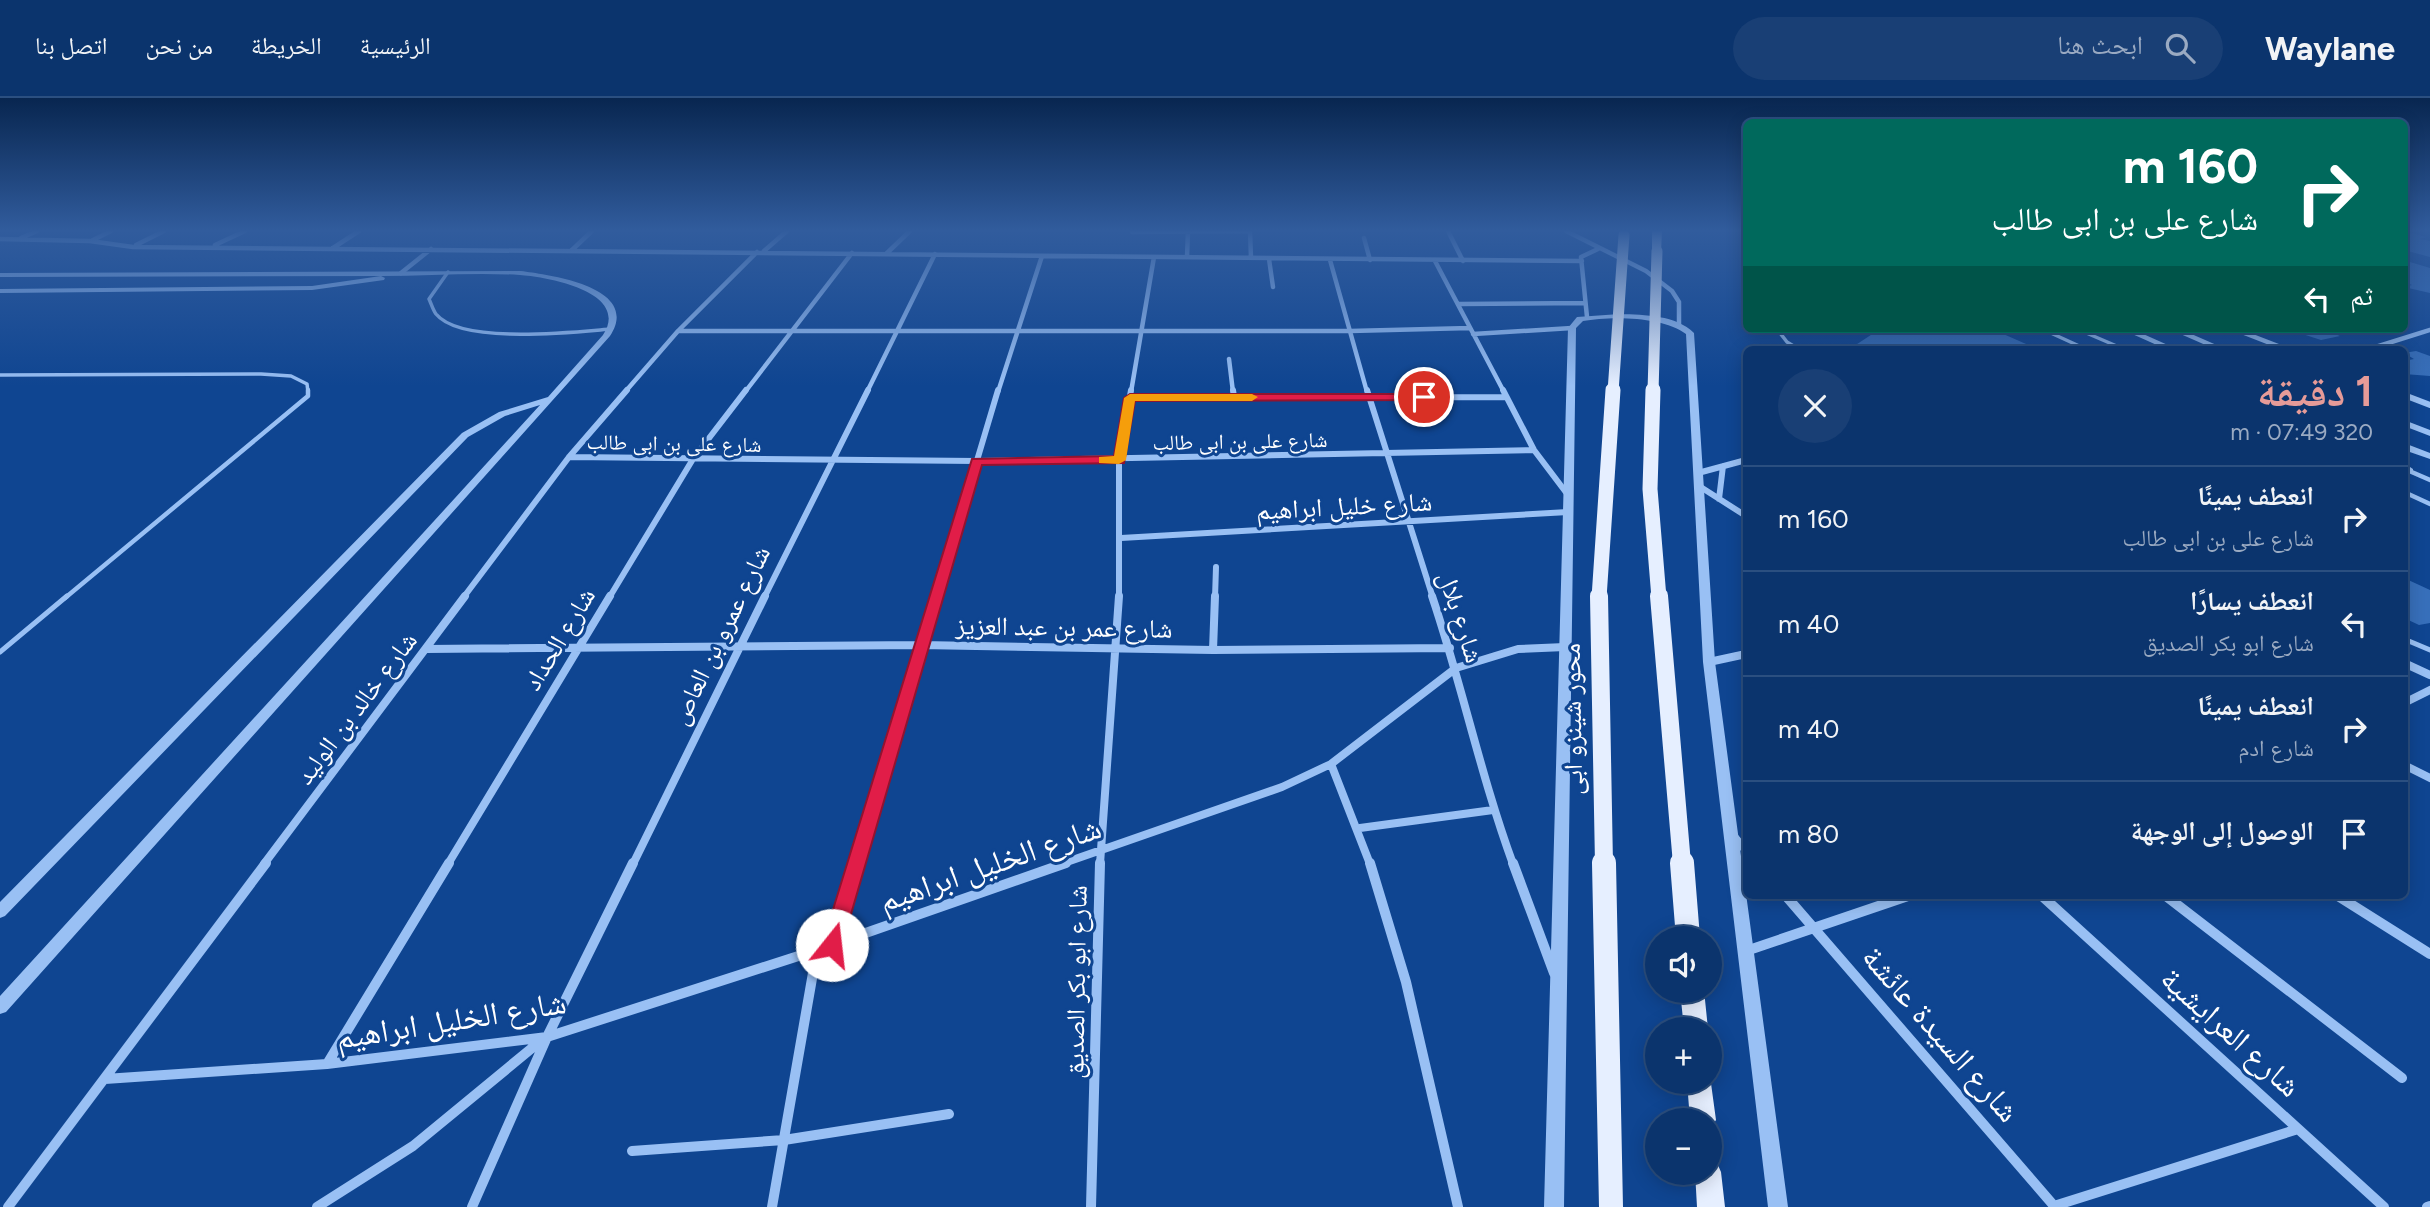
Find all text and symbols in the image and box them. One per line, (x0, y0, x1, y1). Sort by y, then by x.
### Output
search box (1733, 17, 2223, 80)
text: ابحث هنا (2057, 29, 2143, 61)
icon: search (2161, 29, 2199, 67)
text: Waylane (2265, 29, 2395, 68)
text: اتصل بنا (35, 31, 107, 60)
text: من نحن (145, 31, 213, 60)
text: الخريطة (251, 31, 322, 60)
text: الرئيسية (360, 31, 431, 60)
text: 160 m (2123, 136, 2258, 195)
icon: right (2282, 147, 2373, 238)
text: شارع على بن ابى طالب (1992, 200, 2258, 238)
icon: left (2298, 280, 2336, 318)
text: ثم (2350, 280, 2373, 312)
text: 1 دقيقة (2257, 366, 2373, 417)
pin (1394, 367, 1454, 427)
button: close (1778, 369, 1852, 443)
icon: arrive (1405, 378, 1443, 416)
text: 320 m · 07:49 (2230, 418, 2373, 446)
street label: شارع على بن ابى طالب (1152, 427, 1328, 456)
street label: شارع على بن ابى طالب (586, 429, 762, 458)
text: انعطف يمينًا (2198, 480, 2314, 512)
street label: شارع خليل ابراهيم (1255, 485, 1433, 528)
icon: right (2335, 500, 2373, 538)
text: 160 m (1778, 503, 1849, 535)
text: شارع على بن ابى طالب (2122, 524, 2314, 552)
street label: شارع عمرو بن العاص (663, 540, 777, 730)
street label: شارع بلال (1431, 567, 1491, 667)
street label: شارع الحداد (516, 582, 602, 696)
text: انعطف يسارًا (2190, 585, 2314, 617)
icon: left (2335, 605, 2373, 643)
text: 40 m (1778, 608, 1839, 640)
street label: شارع عمر بن عبد العزيز (954, 609, 1173, 645)
street label: شارع خالد بن الوليد (288, 625, 424, 791)
text: شارع ابو بكر الصديق (2143, 629, 2314, 657)
street label: محور شينزو ابى (1555, 643, 1589, 795)
text: انعطف يمينًا (2198, 690, 2314, 722)
icon: right (2335, 710, 2373, 748)
text: 40 m (1778, 713, 1839, 745)
text: شارع ادم (2238, 734, 2314, 762)
street label: شارع الخليل ابراهيم (874, 808, 1107, 922)
text: الوصول إلى الوجهة (2131, 815, 2314, 847)
icon: arrive (2335, 815, 2373, 853)
text: 80 m (1778, 818, 1839, 850)
street label: شارع ابو بكر الصديق (1058, 885, 1094, 1079)
position arrow (795, 908, 869, 982)
map controls (1645, 926, 1722, 1185)
button: sound (1645, 926, 1722, 1003)
street label: شارع السيدة عائشة (1853, 938, 2028, 1130)
street label: شارع العرايشية (2153, 959, 2309, 1105)
street label: شارع الخليل ابراهيم (333, 983, 569, 1059)
button: + (1645, 1017, 1722, 1094)
button: − (1645, 1108, 1722, 1185)

